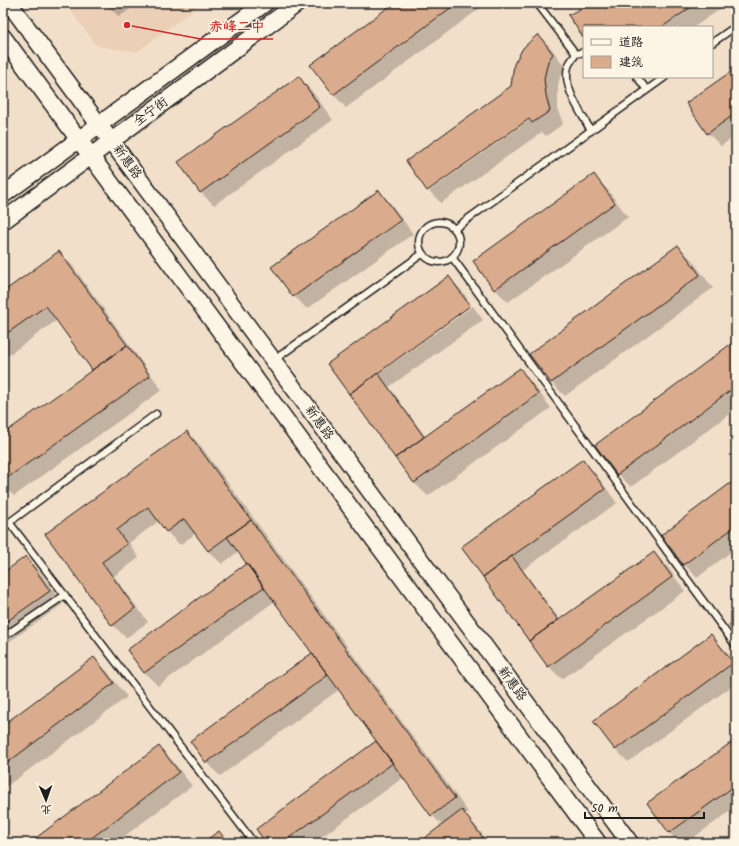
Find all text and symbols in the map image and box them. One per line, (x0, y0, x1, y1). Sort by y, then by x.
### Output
callout: 赤峰二中 (201, 13, 273, 39)
text: 赤峰二中 (209, 16, 265, 38)
legend (583, 26, 713, 78)
text: 道路 (619, 33, 643, 52)
text: 建筑 (619, 53, 643, 72)
street label: 全宁街 (129, 92, 173, 132)
street label: 新惠路 (107, 140, 147, 184)
street label: 新惠路 (299, 401, 339, 445)
street label: 新惠路 (492, 662, 532, 706)
north arrow (26, 780, 66, 820)
scale bar (585, 794, 704, 820)
text: 50 m (591, 799, 618, 818)
text: 北 (41, 800, 52, 818)

